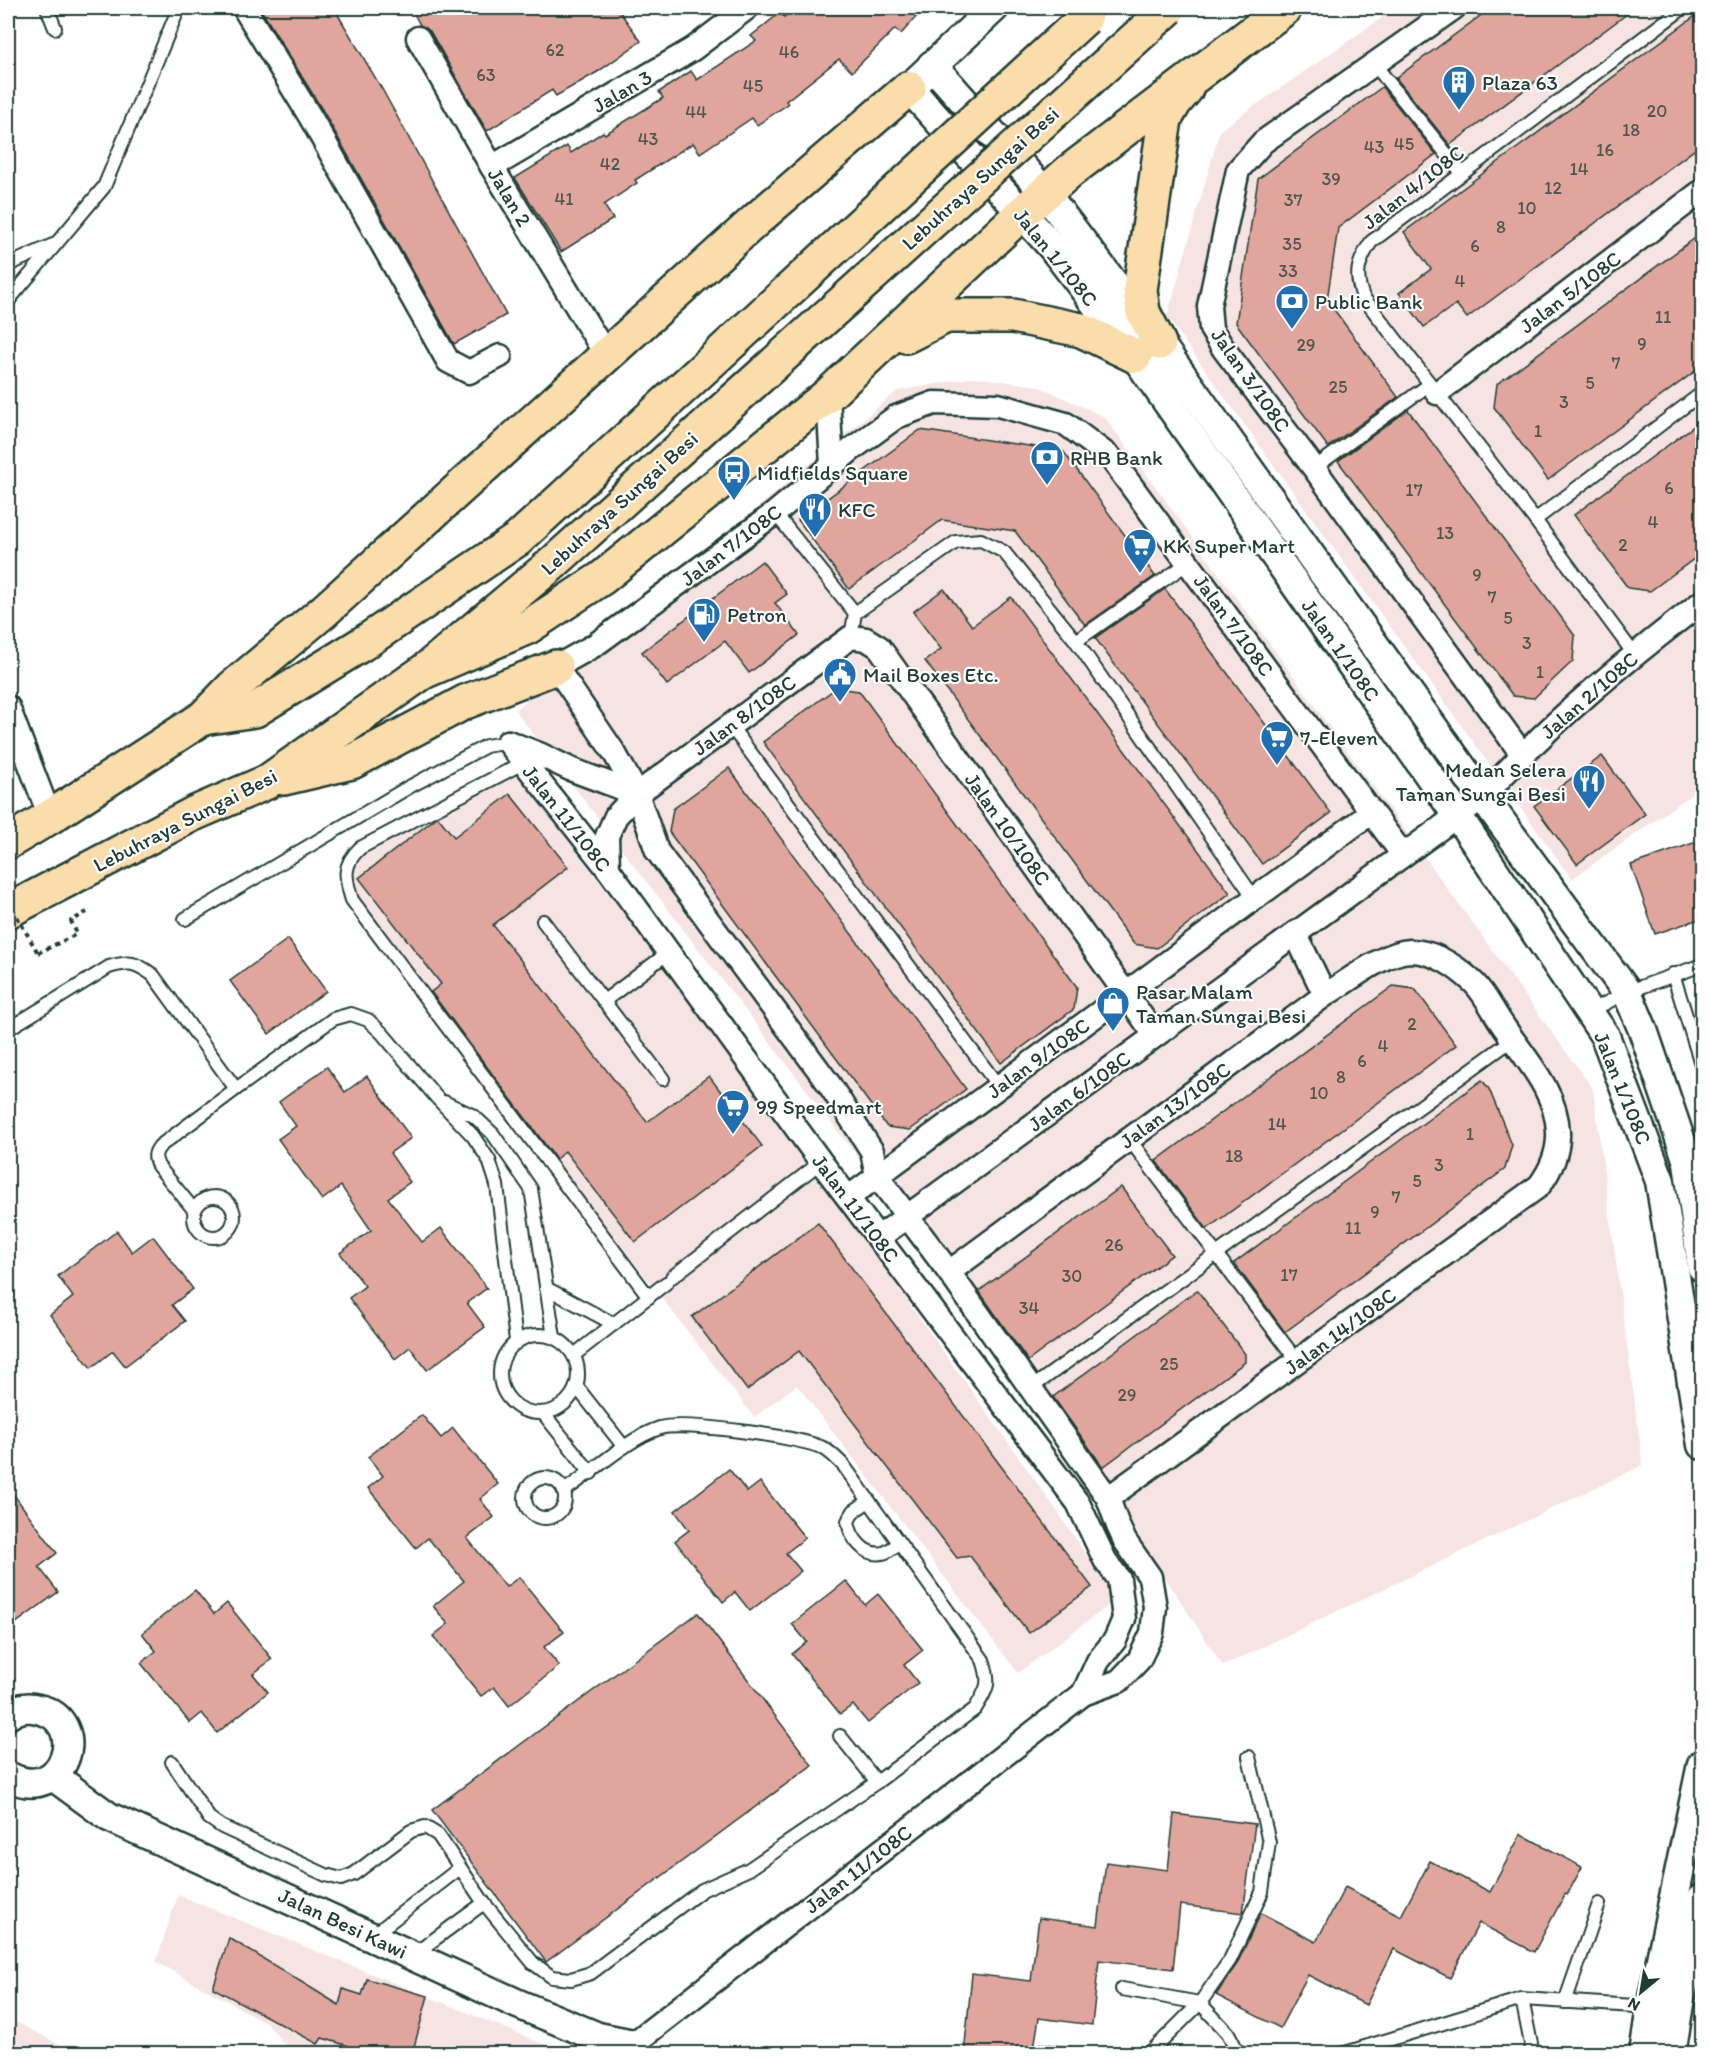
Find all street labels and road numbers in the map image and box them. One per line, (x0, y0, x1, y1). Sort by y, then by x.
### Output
street label: Jalan 3 (588, 64, 656, 118)
street label: Lebuhraya Sungai Besi (896, 101, 1064, 255)
street label: Jalan 4/108C (1357, 140, 1469, 234)
street label: Jalan 2 (483, 163, 537, 231)
street label: Jalan 1/108C (1009, 203, 1103, 311)
street label: Jalan 5/108C (1514, 246, 1626, 338)
street label: Jalan 3/108C (1206, 323, 1296, 437)
street label: Lebuhraya Sungai Besi (535, 426, 703, 580)
street label: Jalan 7/108C (676, 499, 786, 591)
street label: Jalan 7/108C (1189, 569, 1279, 681)
street label: Jalan 1/108C (1297, 594, 1385, 706)
street label: Jalan 2/108C (1535, 646, 1643, 744)
street label: Jalan 8/108C (688, 669, 800, 761)
street label: Jalan 11/108C (517, 759, 617, 877)
street label: Lebuhraya Sungai Besi (89, 763, 281, 877)
street label: Jalan 10/108C (960, 768, 1056, 890)
street label: Jalan 9/108C (982, 1012, 1094, 1104)
street label: Jalan 1/108C (1589, 1028, 1657, 1148)
street label: Jalan 6/108C (1023, 1045, 1135, 1137)
street label: Jalan 13/108C (1115, 1056, 1235, 1154)
street label: Jalan 11/108C (807, 1149, 905, 1267)
street label: Jalan 14/108C (1279, 1282, 1401, 1380)
street label: Jalan 11/108C (799, 1819, 917, 1919)
street label: Jalan Besi Kawi (275, 1882, 411, 1964)

